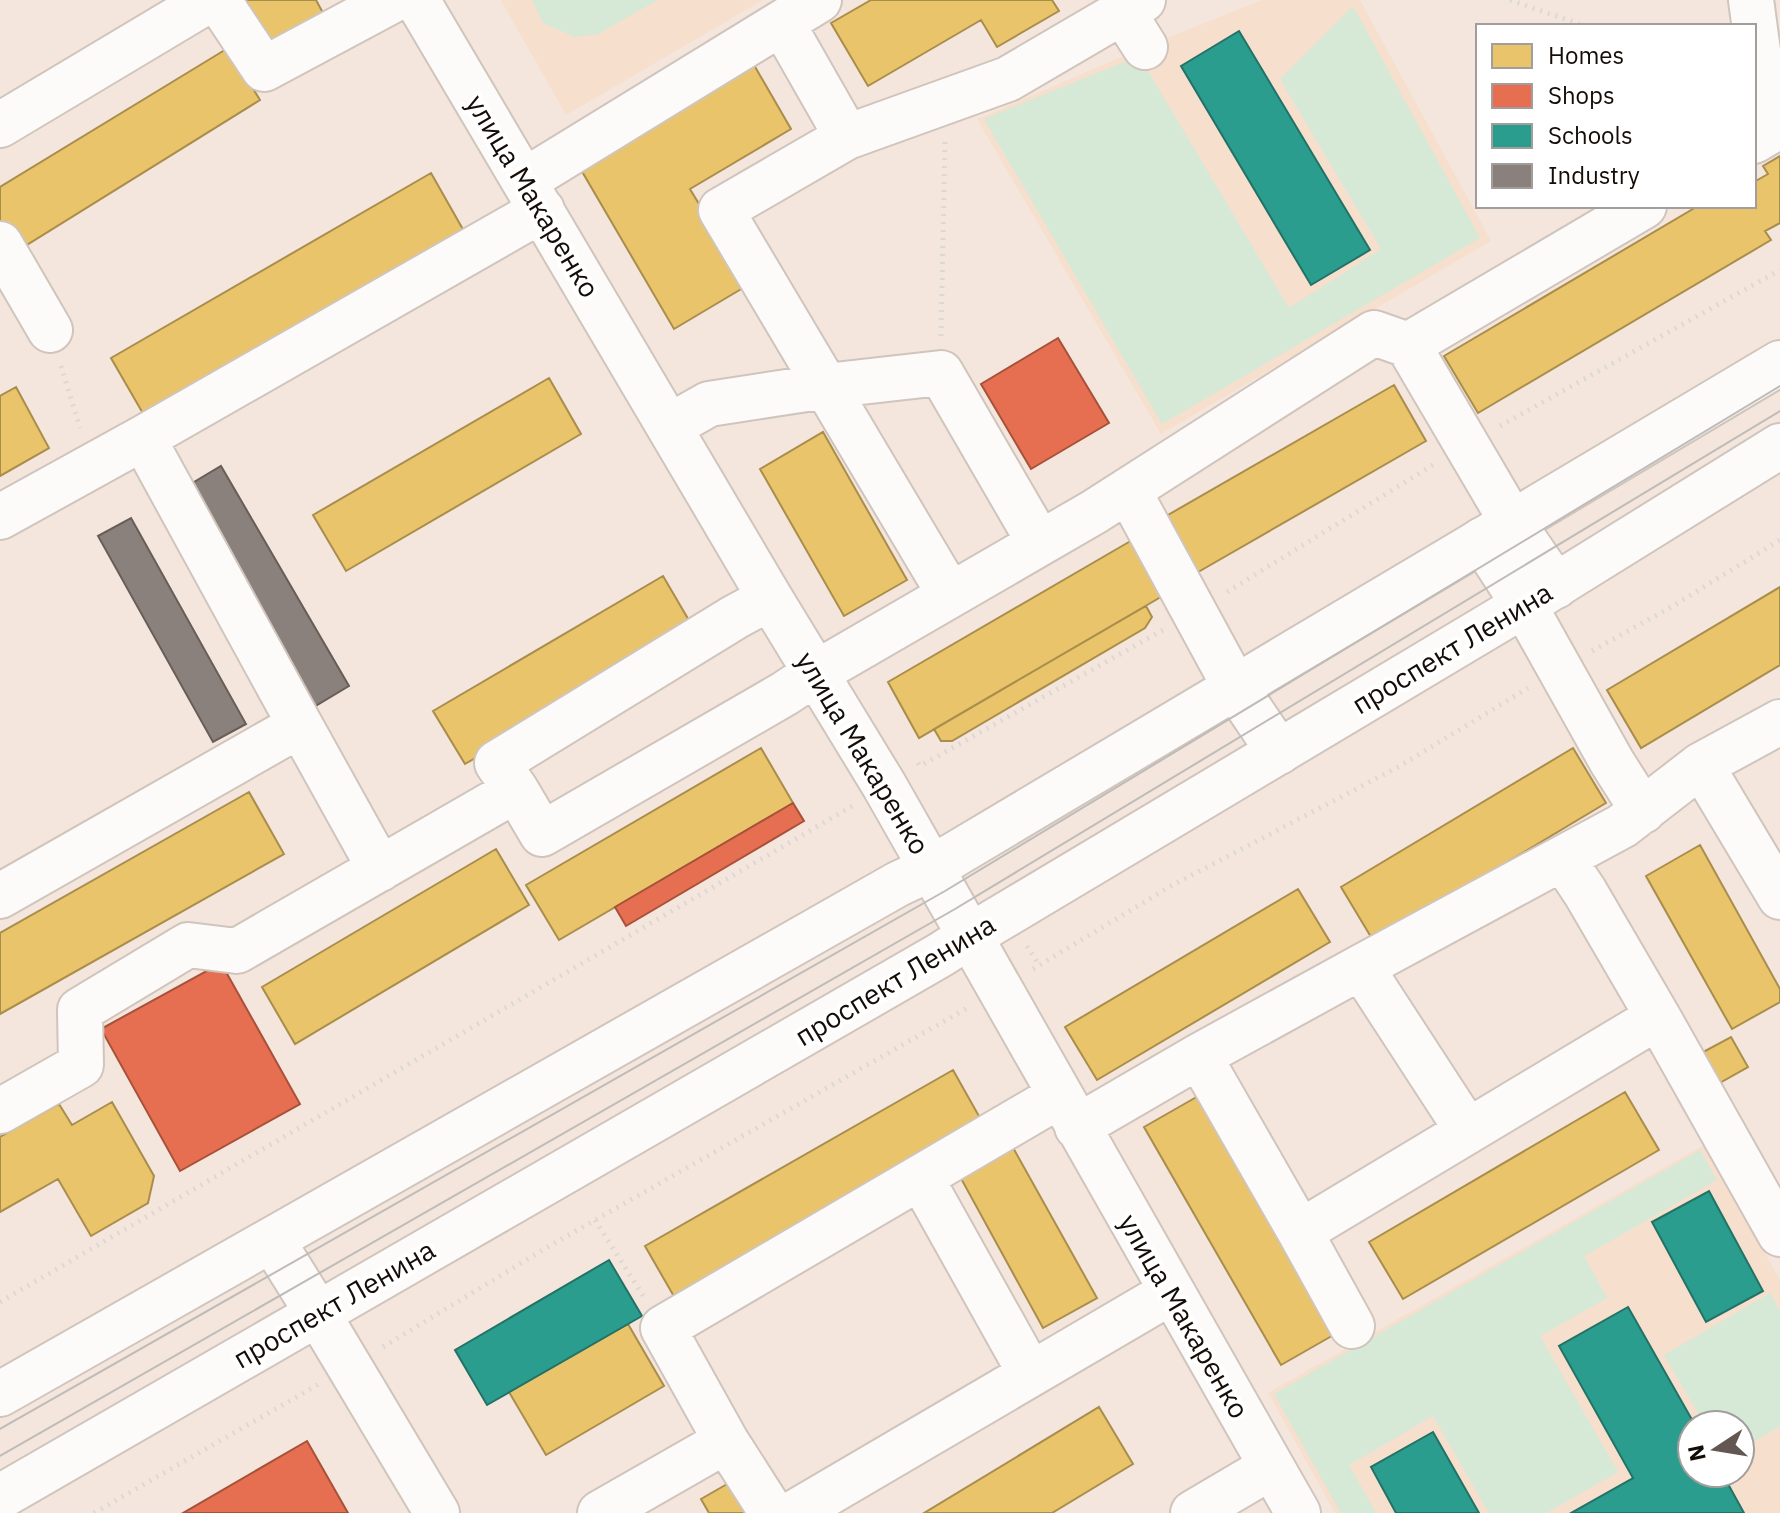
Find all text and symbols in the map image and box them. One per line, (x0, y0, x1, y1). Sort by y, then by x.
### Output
legend (1476, 24, 1756, 208)
text: Homes (1548, 39, 1624, 71)
text: Shops (1548, 79, 1615, 111)
street label: улица Макаренко (458, 87, 609, 304)
text: Schools (1548, 119, 1633, 151)
text: Industry (1548, 159, 1640, 191)
street label: проспект Ленина (1345, 573, 1559, 722)
street label: улица Макаренко (788, 644, 939, 861)
street label: проспект Ленина (788, 905, 1002, 1054)
street label: улица Макаренко (1111, 1207, 1258, 1425)
street label: проспект Ленина (226, 1231, 442, 1376)
north arrow (1676, 1409, 1756, 1489)
text: N (1680, 1442, 1712, 1464)

